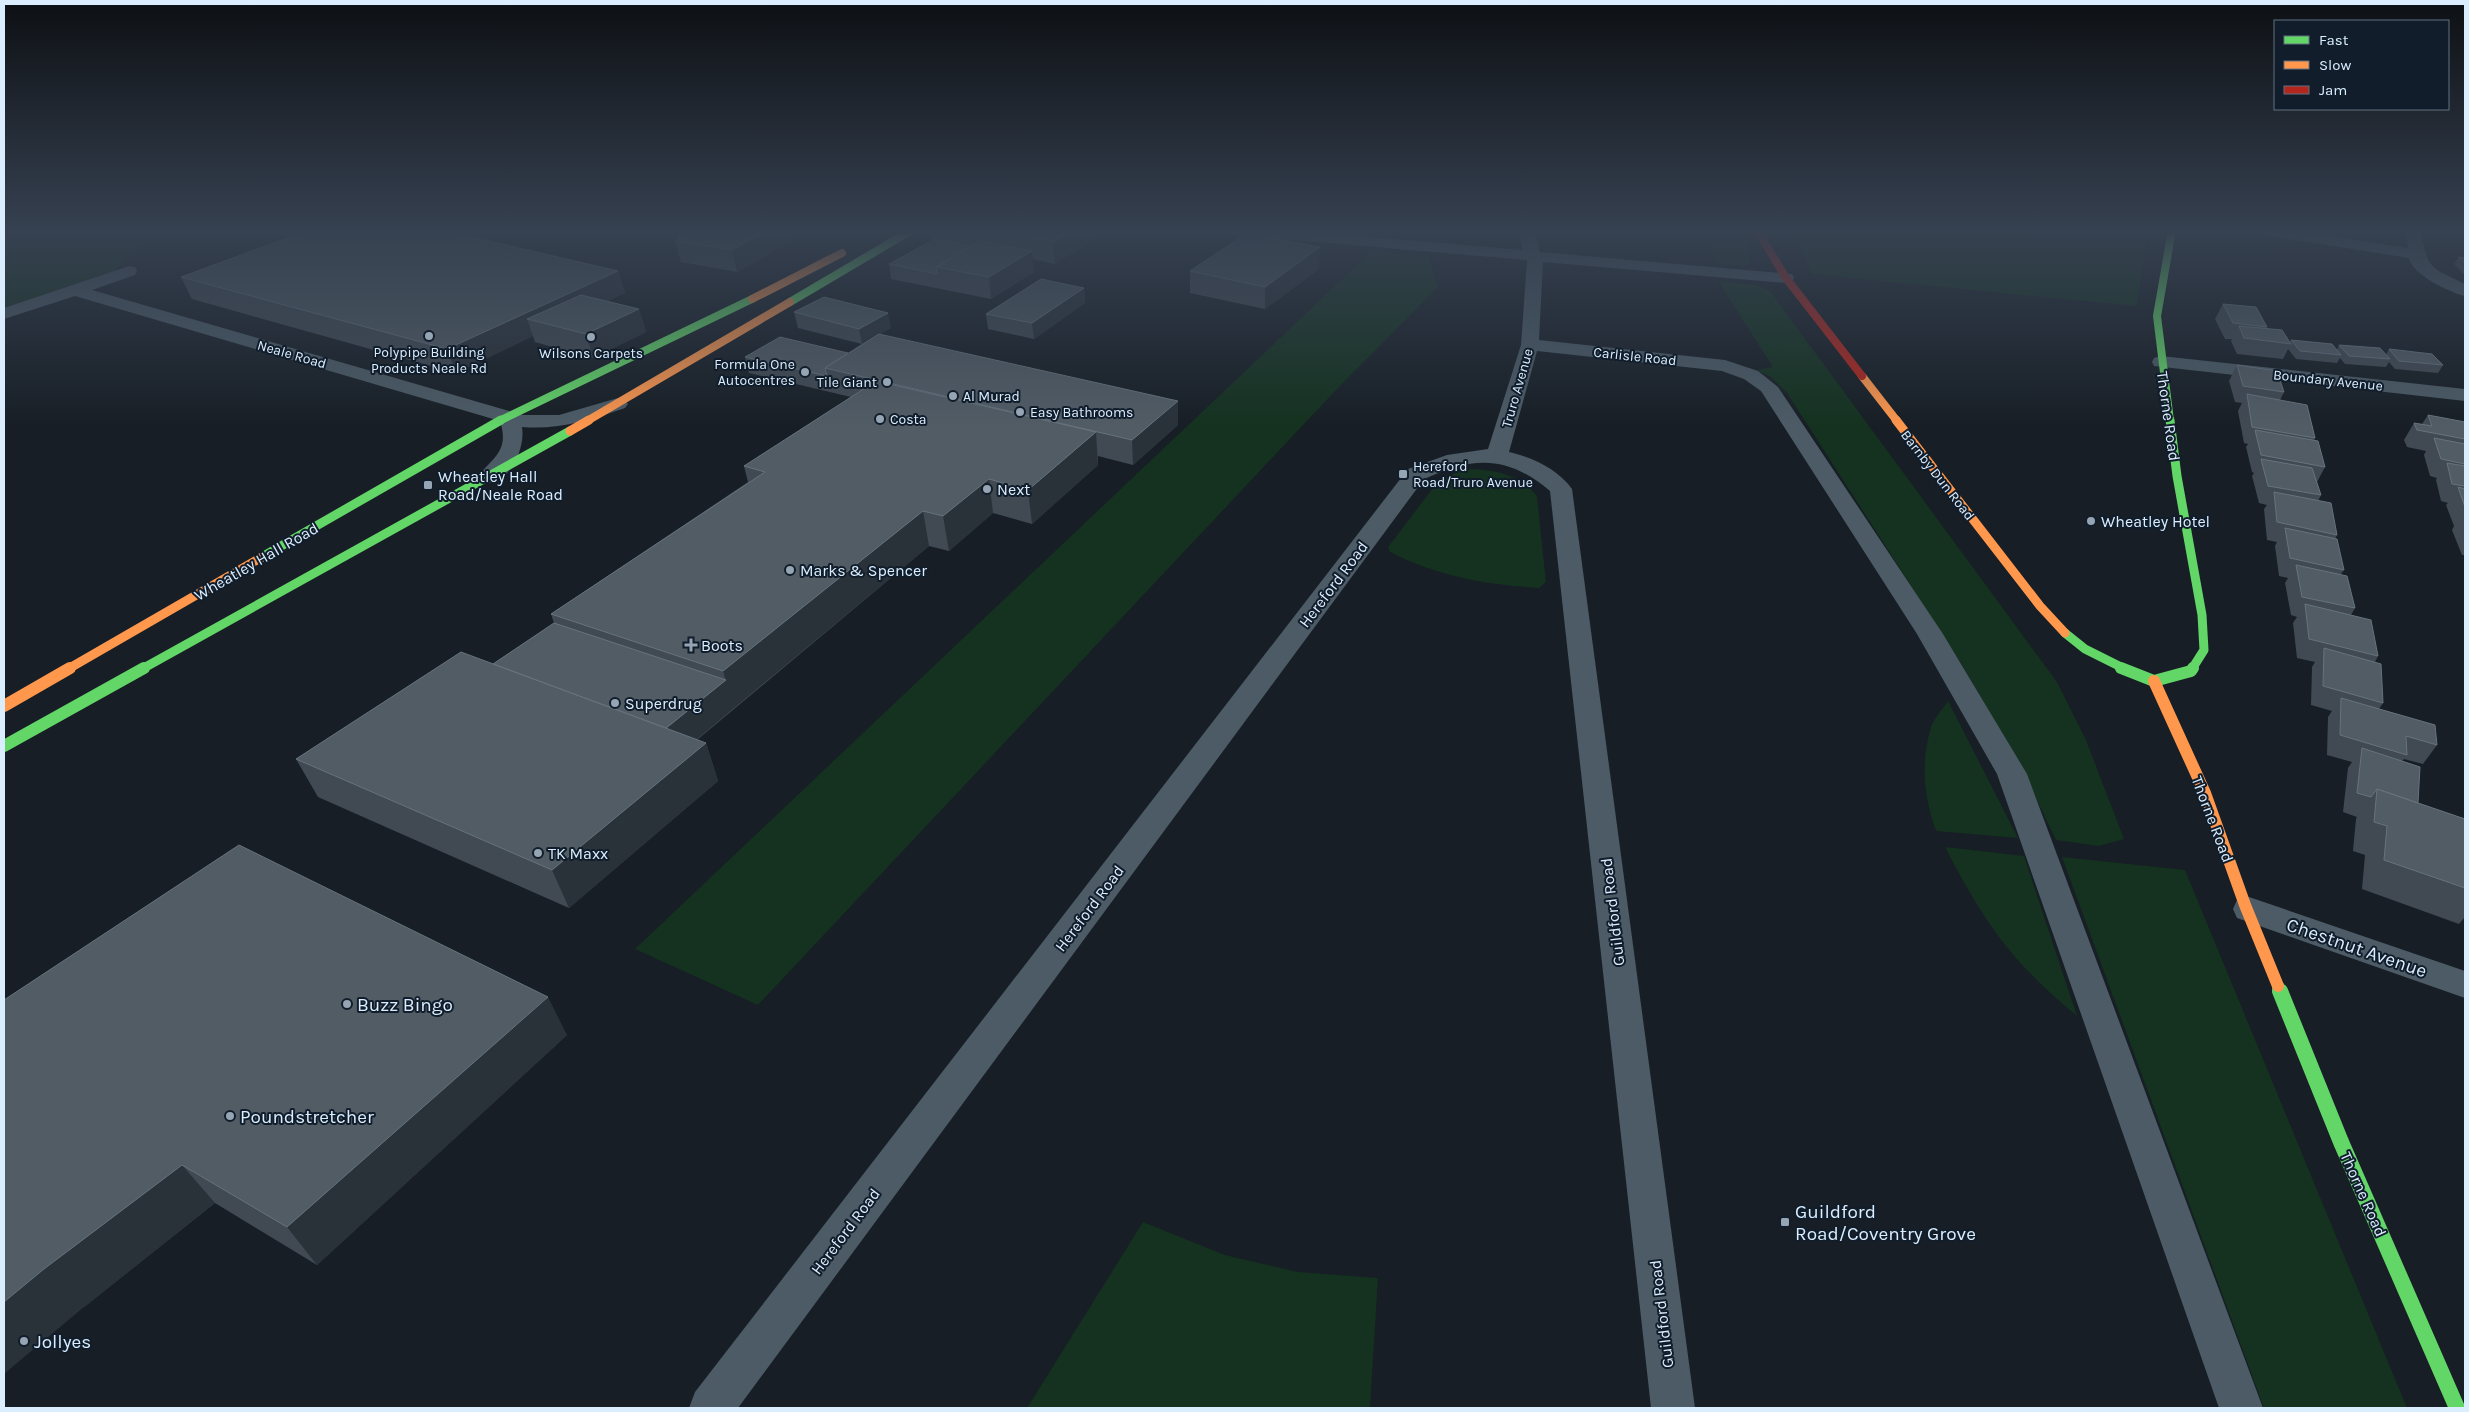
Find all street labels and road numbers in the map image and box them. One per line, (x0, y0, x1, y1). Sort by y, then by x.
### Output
street label: Neale Road (255, 337, 328, 372)
street label: Carlisle Road (1593, 344, 1677, 369)
street label: Truro Avenue (1498, 347, 1537, 430)
street label: Boundary Avenue (2272, 366, 2384, 395)
street label: Thorne Road (2153, 370, 2184, 462)
street label: Barnby Dun Road (1897, 427, 1978, 524)
street label: Wheatley Hall Road (191, 518, 322, 605)
street label: Hereford Road (1295, 537, 1372, 631)
street label: Thorne Road (2187, 773, 2238, 865)
street label: Guildford Road (1596, 857, 1629, 967)
street label: Hereford Road (1051, 861, 1128, 955)
street label: Chestnut Avenue (2284, 914, 2430, 982)
street label: Thorne Road (2336, 1149, 2391, 1239)
street label: Hereford Road (807, 1184, 884, 1278)
street label: Guildford Road (1645, 1259, 1678, 1369)

